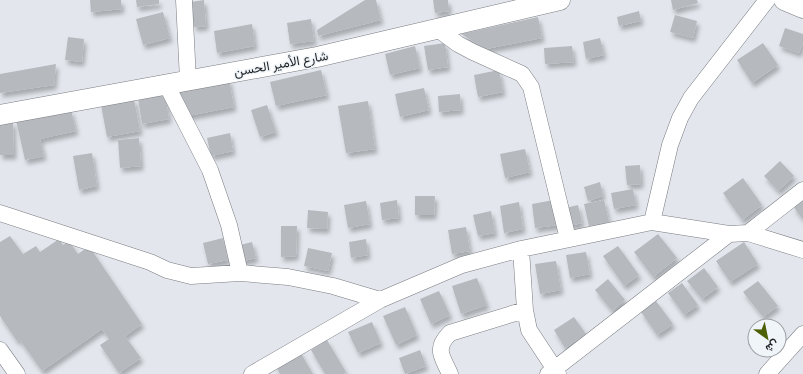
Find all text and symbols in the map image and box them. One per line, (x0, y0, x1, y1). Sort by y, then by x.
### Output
street label: شارع الأمير الحسن (233, 48, 330, 81)
north arrow (747, 318, 787, 358)
text: ش (763, 337, 781, 355)

